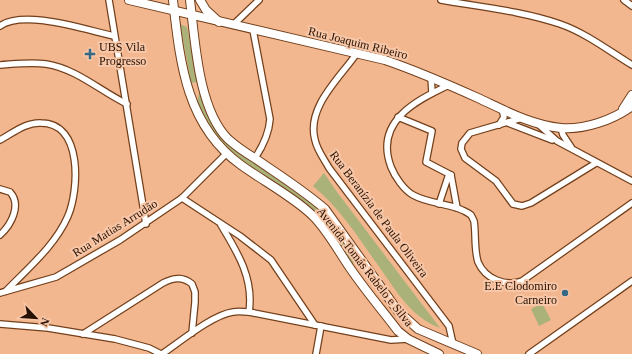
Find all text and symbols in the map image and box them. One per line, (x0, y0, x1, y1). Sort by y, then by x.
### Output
street label: Rua Joaquim Ribeiro (307, 24, 409, 62)
place label: UBS Vila Progresso (99, 40, 146, 68)
marker: UBS Vila Progresso (84, 48, 96, 60)
street label: Rua Beranízia de Paula Oliveira (327, 148, 432, 280)
street label: Rua Matias Arrudão (70, 196, 160, 260)
street label: Avenida Tomás Rabelo e Silva (314, 205, 416, 330)
place label: E.E Clodomiro Carneiro (484, 279, 557, 307)
marker: E.E Clodomiro Carneiro (560, 288, 570, 298)
north arrow (16, 298, 56, 338)
text: N (38, 316, 52, 328)

